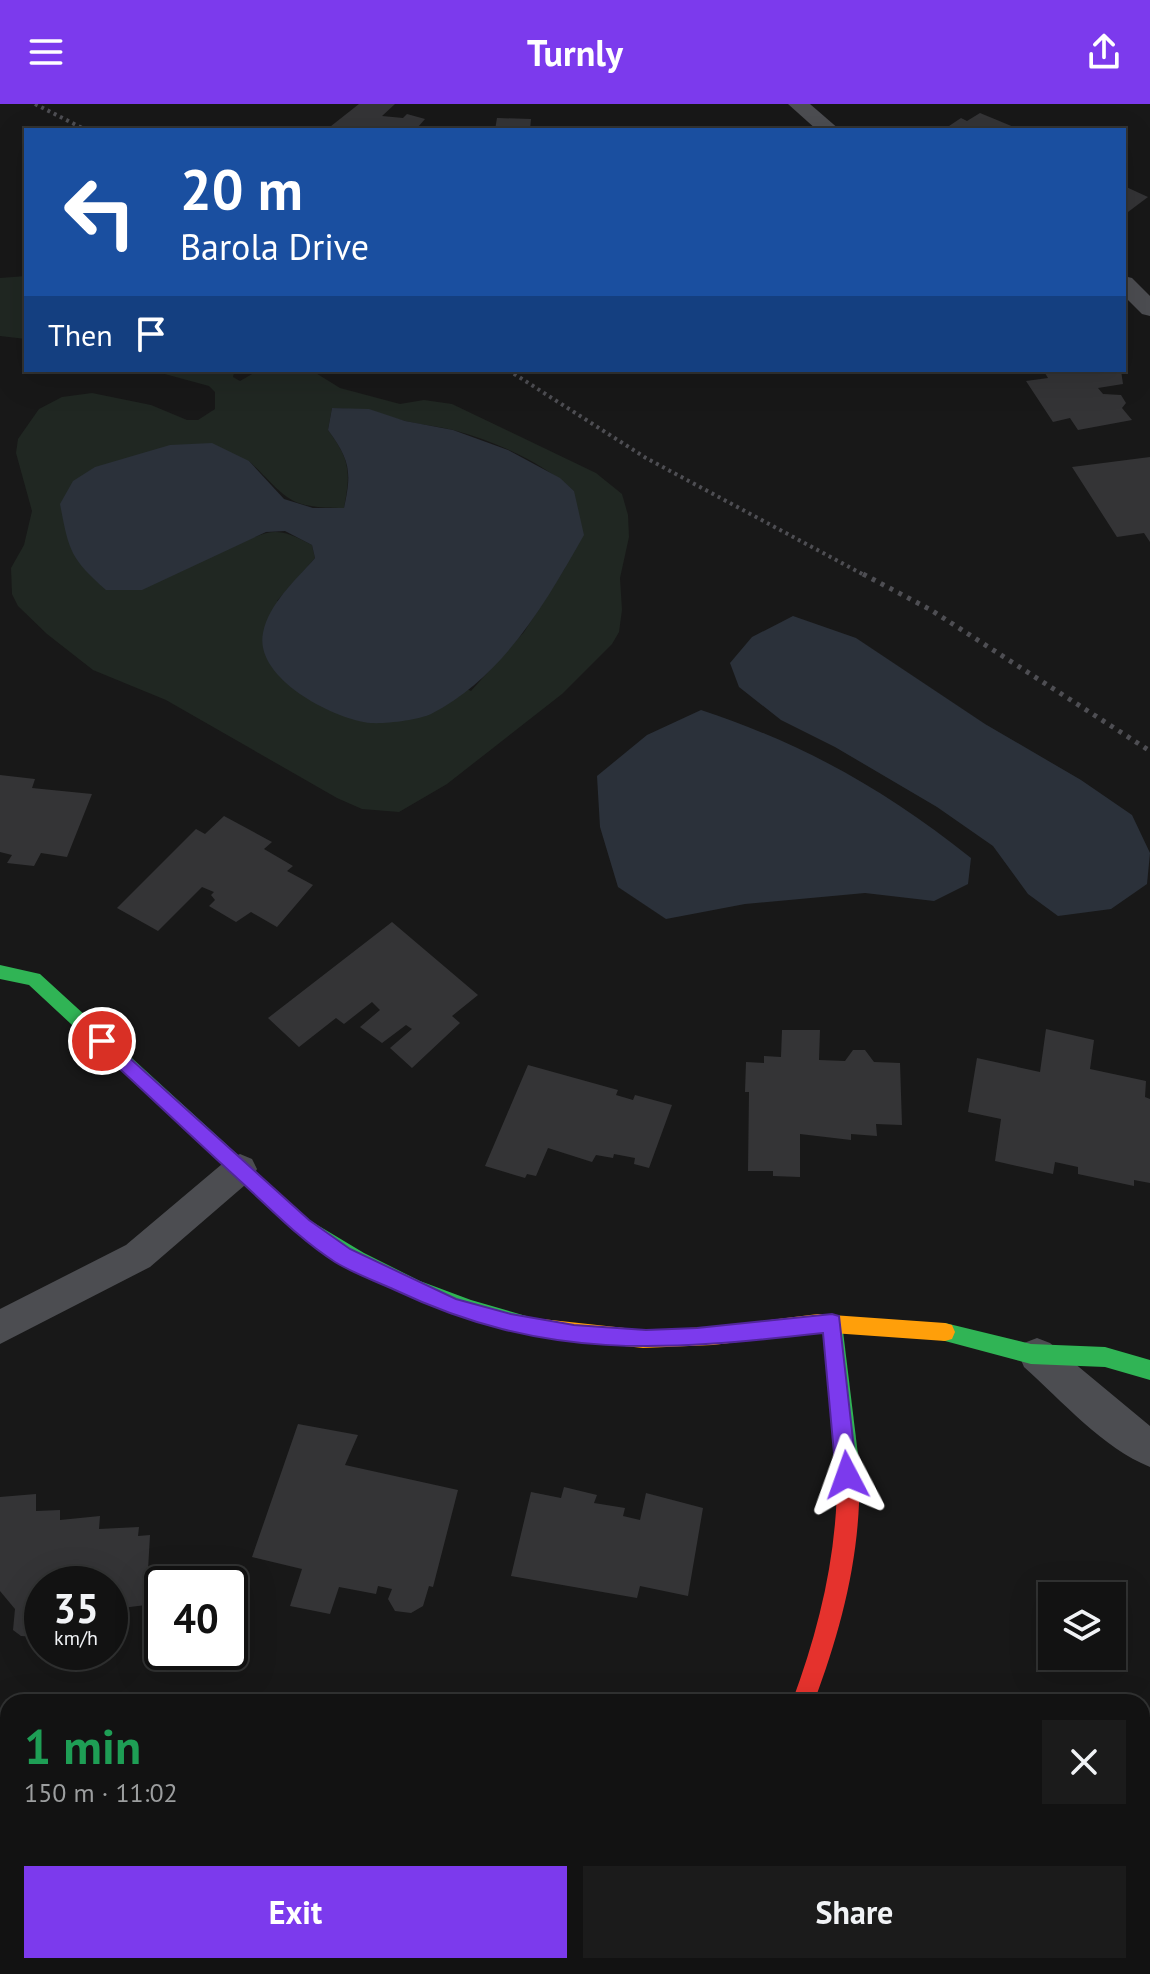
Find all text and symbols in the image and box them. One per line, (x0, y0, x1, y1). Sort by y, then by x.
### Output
text: Turnly (527, 29, 623, 76)
icon: menu (24, 30, 68, 74)
icon: share (1082, 30, 1126, 74)
text: 20 m (180, 153, 303, 225)
icon: left (48, 160, 152, 264)
text: Barola Drive (180, 223, 369, 270)
icon: arrive (129, 312, 173, 356)
text: Then (48, 315, 113, 354)
pin (68, 1007, 136, 1075)
icon: arrive (80, 1019, 124, 1063)
position arrow (805, 1433, 889, 1517)
speed limit sign: 40 (144, 1566, 248, 1670)
text: 35 (53, 1582, 99, 1634)
map controls (1038, 1582, 1126, 1670)
button: layers (1038, 1582, 1126, 1670)
text: km/h (54, 1625, 98, 1651)
text: 1 min (24, 1715, 141, 1777)
button: close (1042, 1720, 1126, 1804)
text: 150 m · 11:02 (24, 1776, 178, 1809)
button: Exit (24, 1866, 567, 1958)
button: Share (583, 1866, 1126, 1958)

